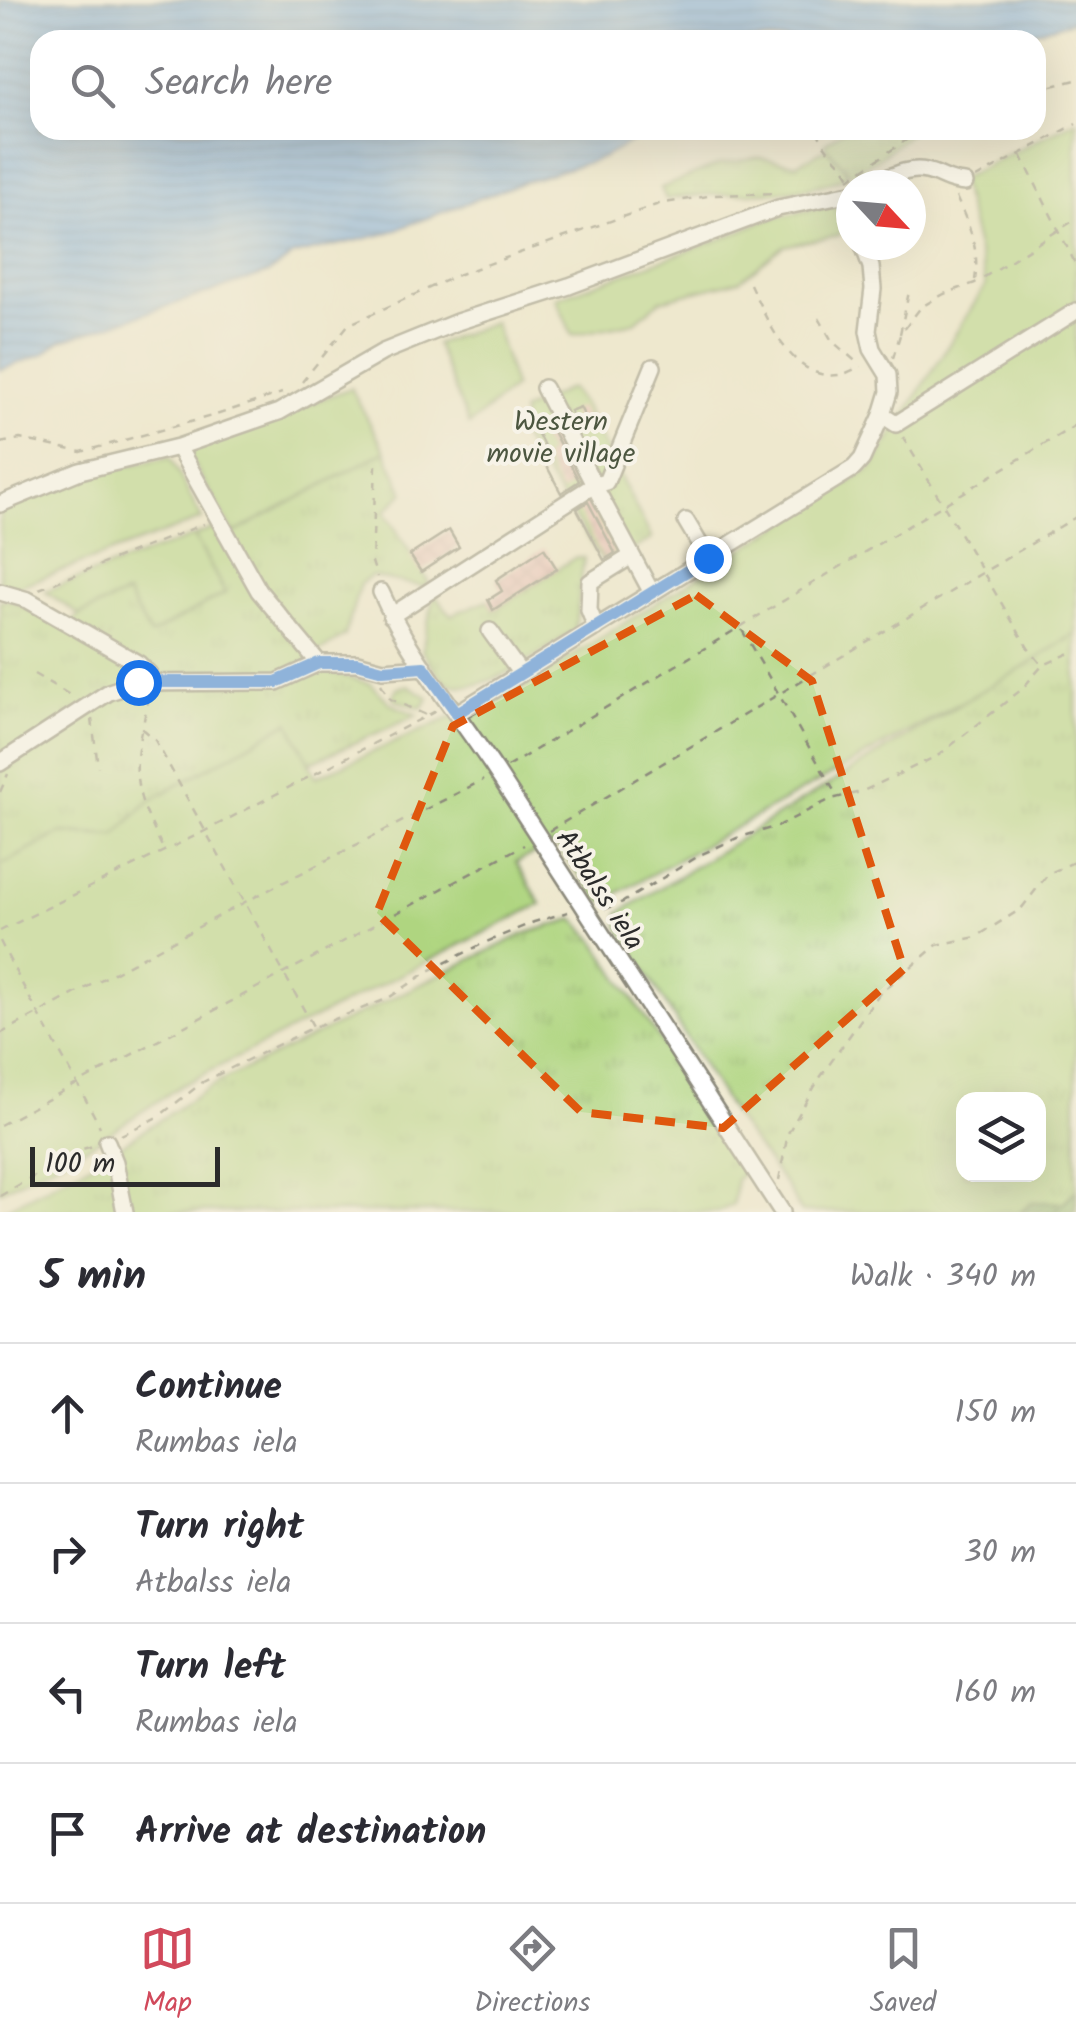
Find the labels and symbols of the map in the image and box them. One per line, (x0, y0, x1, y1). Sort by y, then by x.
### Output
north arrow (836, 170, 926, 260)
park label: Western movie village (487, 400, 636, 477)
route end (686, 536, 732, 582)
route start (116, 660, 162, 706)
street label: Atbalss iela (543, 821, 655, 960)
scale bar (30, 1142, 220, 1186)

